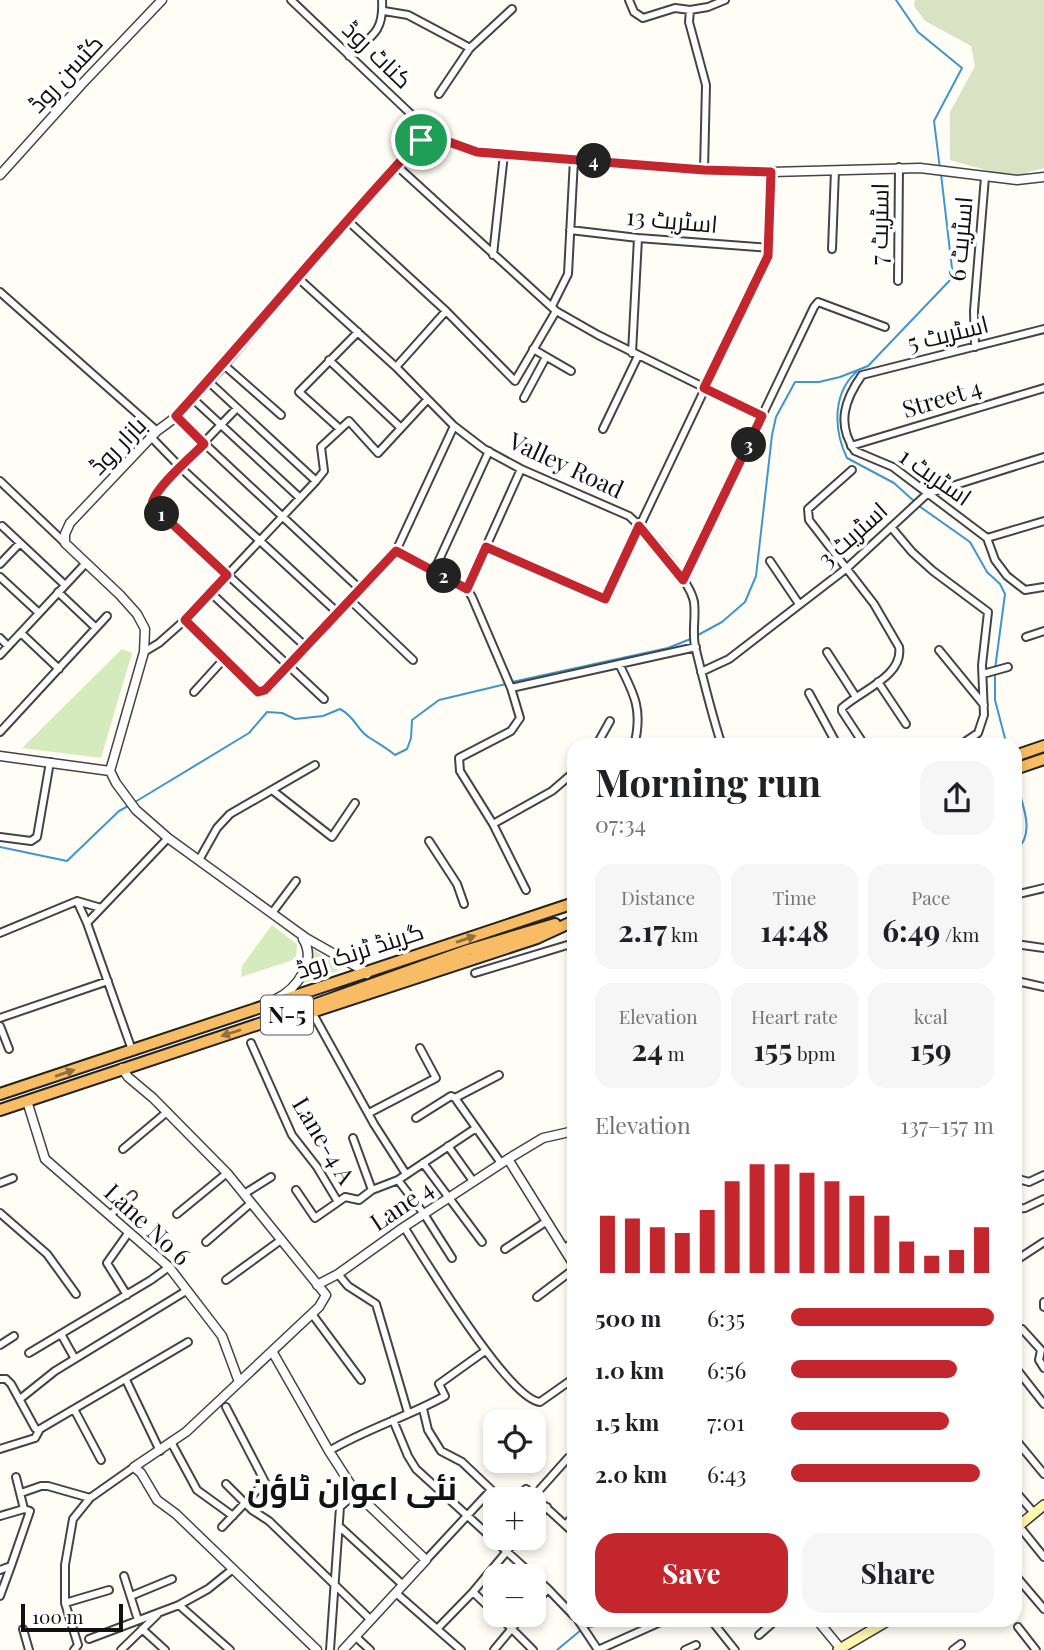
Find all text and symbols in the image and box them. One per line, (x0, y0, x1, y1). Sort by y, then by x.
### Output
street label: کناٹ روڈ (337, 13, 420, 95)
street label: کٹسن روڈ (20, 27, 109, 119)
pin (391, 110, 451, 170)
icon: arrive (402, 121, 440, 159)
pin: 4 (576, 144, 612, 178)
text: 4 (588, 147, 599, 173)
street label: اسٹریٹ 7 (861, 183, 895, 265)
street label: اسٹریٹ 6 (939, 195, 979, 283)
street label: اسٹریٹ 13 (625, 199, 719, 239)
street label: اسٹریٹ 5 (904, 307, 991, 358)
street label: Street 4 (898, 370, 985, 424)
street label: بازار روڈ (81, 408, 152, 481)
street label: Valley Road (503, 423, 629, 505)
pin: 3 (732, 428, 766, 462)
text: 3 (744, 431, 753, 457)
street label: اسٹریٹ 1 (894, 439, 979, 512)
street label: اسٹریٹ 3 (810, 494, 893, 573)
pin: 1 (144, 496, 180, 532)
text: 1 (158, 500, 165, 526)
pin: 2 (426, 558, 462, 594)
text: 2 (439, 562, 448, 588)
text: Morning run (595, 756, 821, 807)
button: share (920, 761, 994, 835)
text: 07:34 (595, 808, 646, 839)
text: Distance (621, 884, 695, 910)
text: Time (773, 884, 816, 910)
text: Pace (911, 884, 950, 910)
text: 2.17 (618, 910, 667, 950)
text: 14:48 (760, 910, 829, 950)
text: 6:49 (882, 910, 940, 950)
street label: گرینڈ ٹرنک روڈ (292, 913, 427, 985)
text: km (667, 921, 698, 947)
text: /km (940, 921, 979, 947)
one-way arrow (456, 933, 477, 944)
road number: N-5 (261, 996, 313, 1034)
text: Elevation (619, 1003, 698, 1029)
text: Heart rate (751, 1003, 838, 1029)
text: kcal (914, 1003, 948, 1029)
one-way arrow (220, 1029, 241, 1039)
text: 24 (632, 1029, 663, 1069)
text: 155 (753, 1029, 792, 1069)
text: 159 (910, 1029, 952, 1069)
text: m (663, 1040, 685, 1066)
text: bpm (792, 1040, 836, 1066)
one-way arrow (54, 1067, 75, 1078)
street label: Lane-4 A (286, 1090, 364, 1190)
text: Elevation (595, 1109, 691, 1140)
text: 137–157 m (900, 1109, 994, 1140)
street label: Lane 4 (363, 1172, 439, 1237)
street label: Lane No 6 (98, 1175, 198, 1272)
text: 500 m (595, 1302, 661, 1333)
text: 6:35 (707, 1302, 745, 1333)
text: 1.0 km (595, 1354, 664, 1385)
text: 6:56 (707, 1354, 746, 1385)
text: 1.5 km (595, 1406, 659, 1437)
text: 7:01 (707, 1406, 745, 1437)
map controls (483, 1410, 546, 1627)
button: locate (483, 1410, 546, 1473)
text: 2.0 km (595, 1458, 667, 1489)
text: 6:43 (707, 1458, 746, 1489)
district label: نئی اعوان ٹاؤن (247, 1465, 457, 1508)
button: + (483, 1487, 546, 1550)
button: Save (595, 1533, 788, 1613)
button: Share (802, 1533, 994, 1613)
button: − (483, 1564, 546, 1627)
scale bar (21, 1601, 122, 1633)
text: 100 m (32, 1603, 83, 1629)

